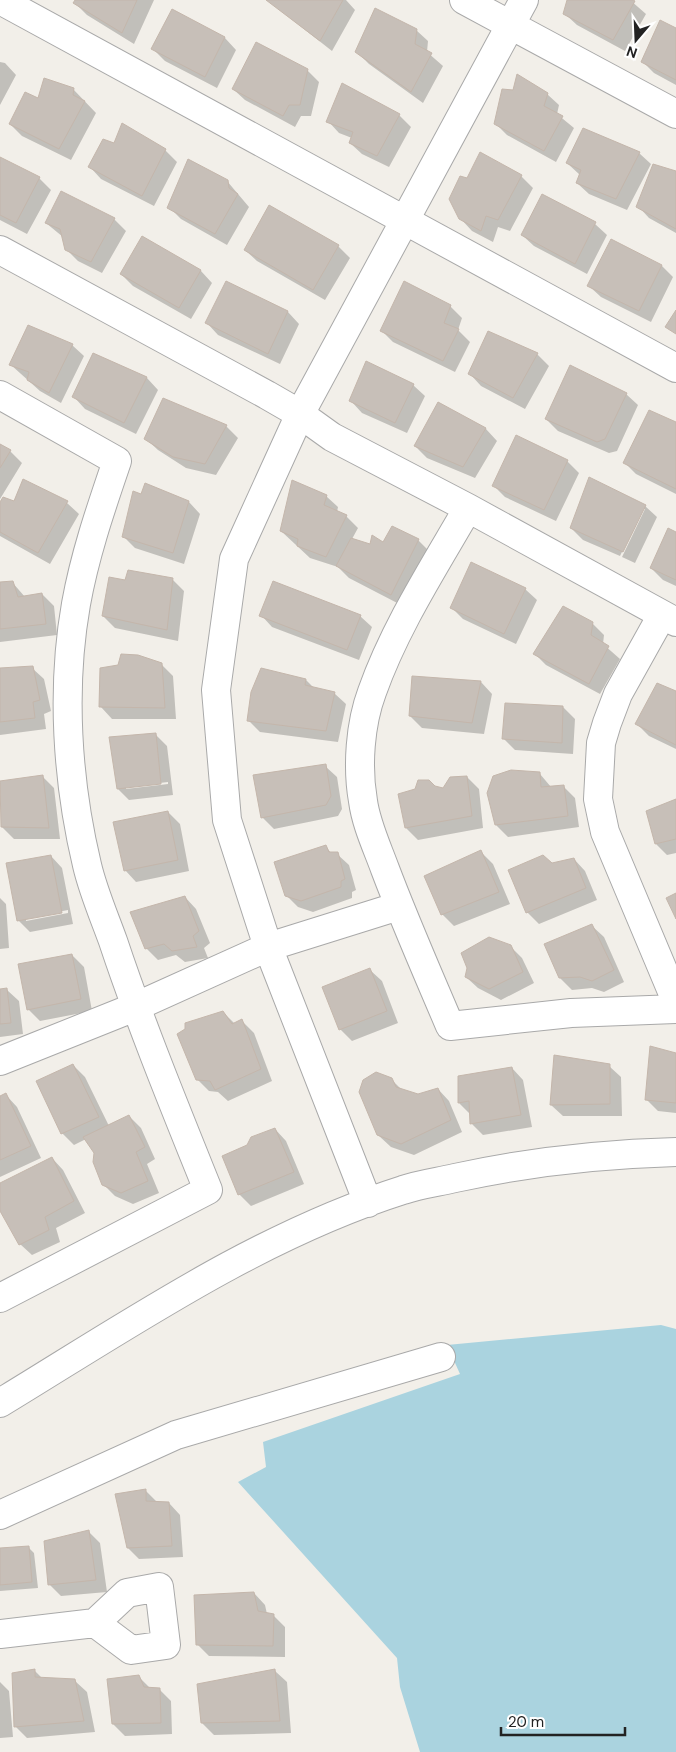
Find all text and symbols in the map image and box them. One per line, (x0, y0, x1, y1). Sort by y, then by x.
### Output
north arrow (611, 15, 661, 65)
text: N (624, 42, 640, 62)
scale bar (501, 1704, 625, 1736)
text: 20 m (508, 1712, 544, 1732)

